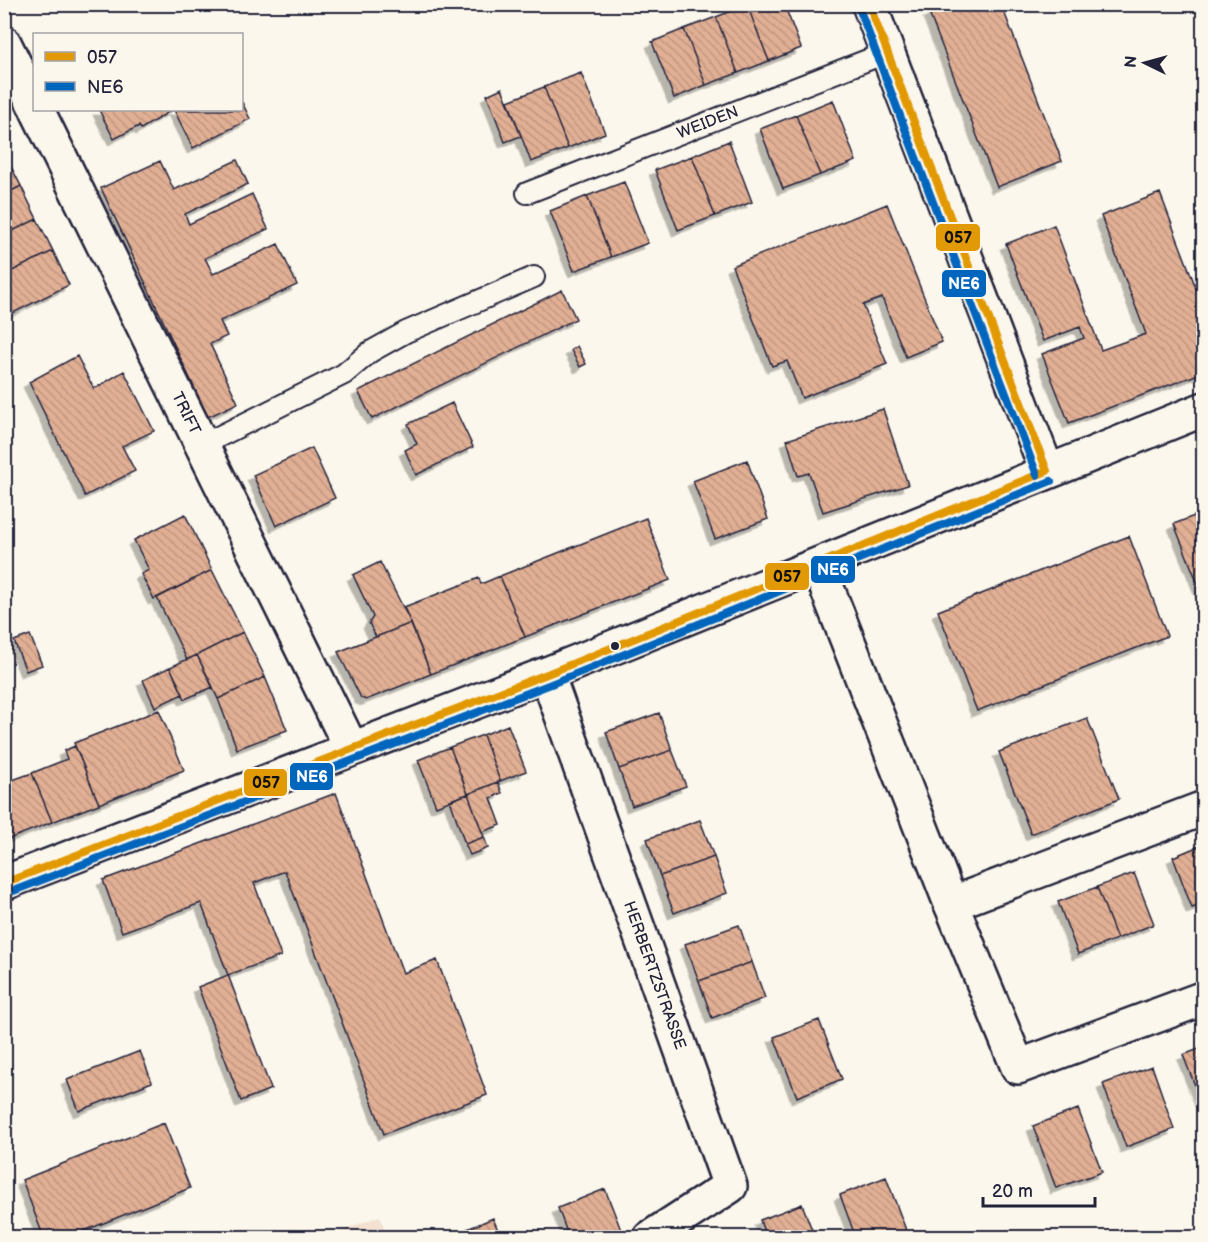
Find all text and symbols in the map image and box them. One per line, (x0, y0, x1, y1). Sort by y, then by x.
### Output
legend (33, 33, 243, 111)
north arrow (1115, 33, 1175, 93)
text: 057 (87, 47, 117, 68)
text: N (1122, 55, 1142, 69)
text: NE6 (87, 77, 123, 98)
street label: WEIDEN (674, 102, 741, 143)
line badge: 057 (935, 223, 981, 252)
text: 057 (944, 229, 972, 248)
line badge: NE6 (941, 269, 987, 298)
text: NE6 (948, 275, 980, 294)
street label: TRIFT (168, 389, 205, 438)
line badge: NE6 (810, 555, 856, 584)
text: NE6 (817, 561, 849, 580)
line badge: 057 (764, 562, 810, 591)
text: 057 (773, 568, 801, 587)
unlabelled marker (609, 640, 621, 652)
line badge: NE6 (289, 762, 334, 791)
line badge: 057 (243, 768, 288, 797)
text: NE6 (296, 768, 328, 787)
text: 057 (252, 774, 280, 793)
street label: HERBERTZSTRASSE (619, 899, 690, 1052)
scale bar (983, 1170, 1096, 1208)
text: 20 m (992, 1181, 1033, 1202)

